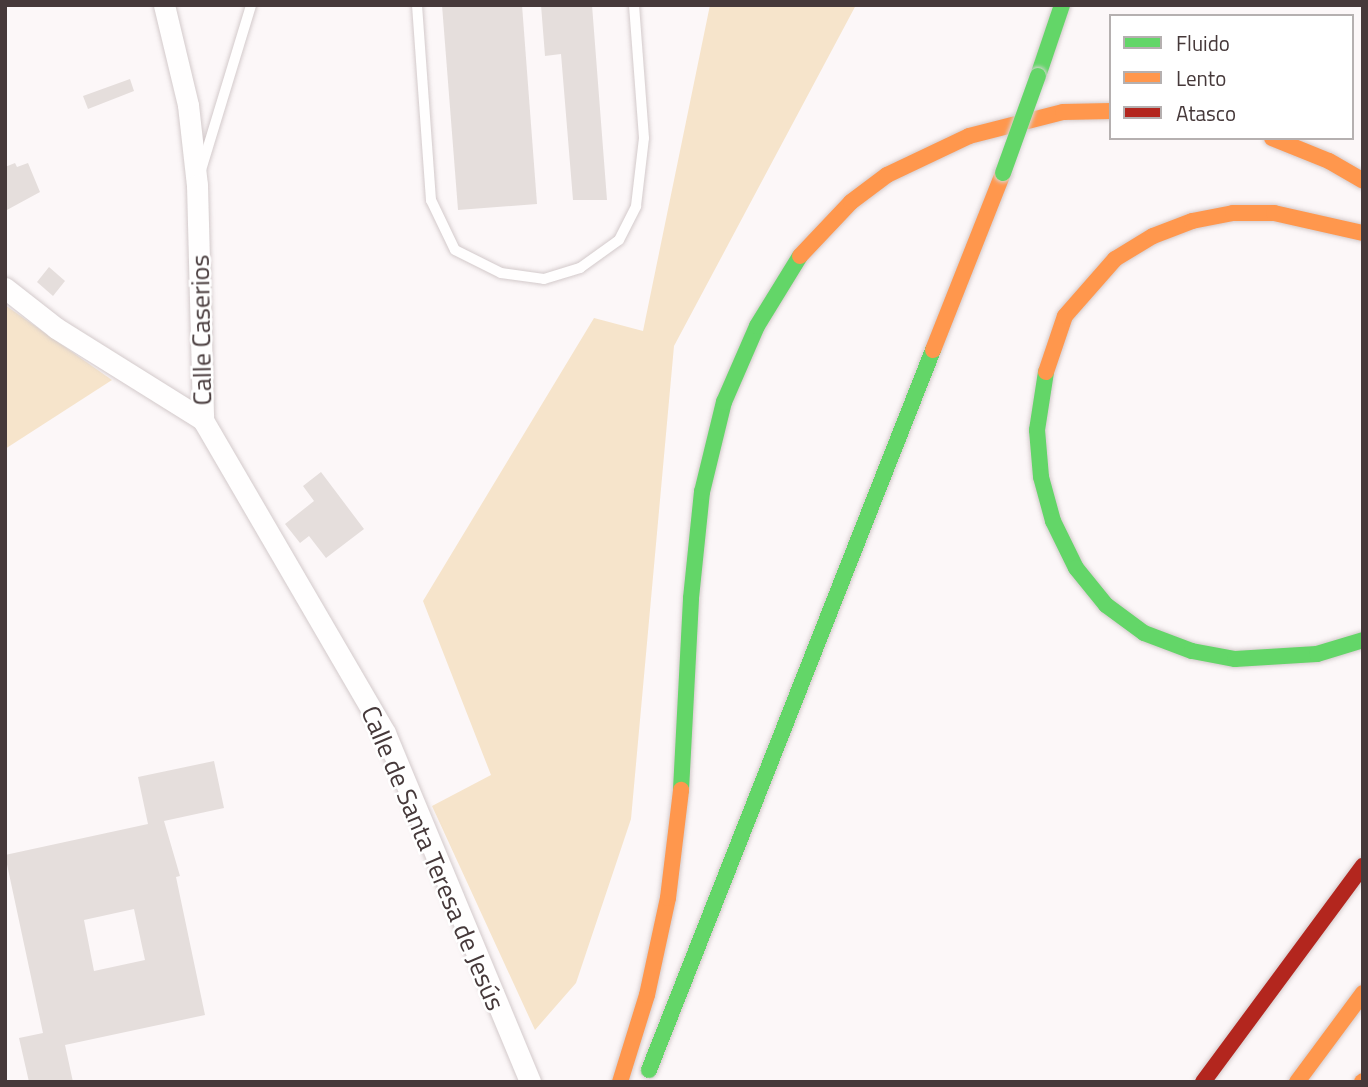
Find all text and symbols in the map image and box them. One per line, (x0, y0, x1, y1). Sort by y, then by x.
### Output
legend (1109, 14, 1354, 140)
text: Fluido (1176, 27, 1230, 59)
text: Lento (1176, 62, 1226, 94)
text: Atasco (1176, 97, 1236, 129)
street label: Calle Caserios (184, 254, 218, 406)
street label: Calle de Santa Teresa de Jesús (355, 701, 511, 1015)

